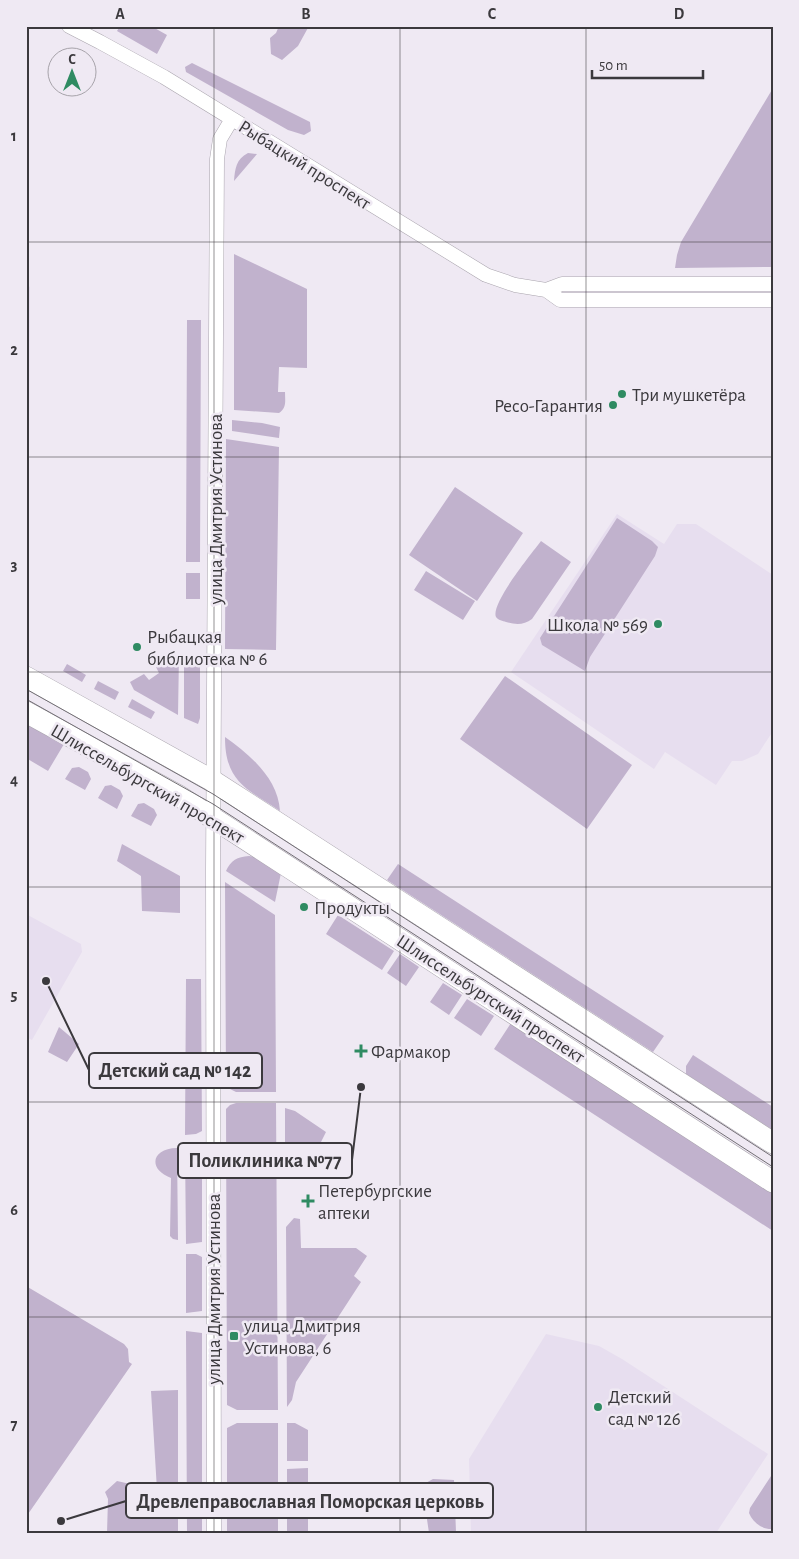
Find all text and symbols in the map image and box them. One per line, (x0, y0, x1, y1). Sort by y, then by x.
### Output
text: A (115, 6, 125, 22)
text: B (301, 6, 311, 22)
text: C (488, 6, 497, 22)
text: D (674, 6, 685, 22)
north arrow (48, 48, 98, 98)
scale bar (592, 48, 703, 80)
text: С (68, 53, 76, 67)
text: 50 m (599, 58, 628, 73)
street label: Рыбацкий проспект (235, 117, 374, 214)
text: 1 (11, 128, 17, 144)
text: 2 (10, 342, 18, 358)
place label: Три мушкетёра (632, 386, 746, 405)
marker: Три мушкетёра (616, 388, 628, 400)
place label: Ресо-Гарантия (494, 397, 603, 416)
marker: Ресо-Гарантия (607, 399, 619, 411)
street label: улица Дмитрия Устинова (207, 413, 226, 605)
text: 3 (11, 557, 18, 573)
place label: Школа № 569 (547, 616, 648, 635)
marker: Школа № 569 (652, 618, 664, 630)
place label: Рыбацкая библиотека № 6 (147, 628, 267, 669)
marker: Рыбацкая библиотека № 6 (131, 641, 143, 653)
street label: Шлиссельбургский проспект (47, 721, 247, 848)
text: 4 (10, 772, 18, 788)
place label: Продукты (314, 899, 390, 918)
marker: Продукты (298, 901, 310, 913)
street label: Шлиссельбургский проспект (393, 931, 588, 1067)
text: 5 (11, 987, 18, 1003)
place label: Фармакор (371, 1043, 451, 1062)
marker: Фармакор (355, 1045, 367, 1057)
callout: Детский сад № 142 (89, 1053, 262, 1088)
text: Детский сад № 142 (99, 1061, 251, 1081)
callout: Поликлиника №77 (178, 1143, 352, 1178)
text: Поликлиника №77 (188, 1151, 342, 1171)
place label: Петербургские аптеки (318, 1182, 432, 1223)
street label: улица Дмитрия Устинова (205, 1193, 224, 1385)
marker: Петербургские аптеки (302, 1195, 314, 1207)
text: 6 (10, 1202, 18, 1218)
place label: улица Дмитрия Устинова, 6 (243, 1317, 361, 1358)
marker: улица Дмитрия Устинова, 6 (228, 1330, 240, 1342)
place label: Детский сад № 126 (608, 1388, 681, 1429)
marker: Детский сад № 126 (592, 1401, 604, 1413)
text: 7 (11, 1417, 18, 1433)
callout: Древлеправославная Поморская церковь (126, 1483, 493, 1518)
text: Древлеправославная Поморская церковь (136, 1492, 484, 1512)

